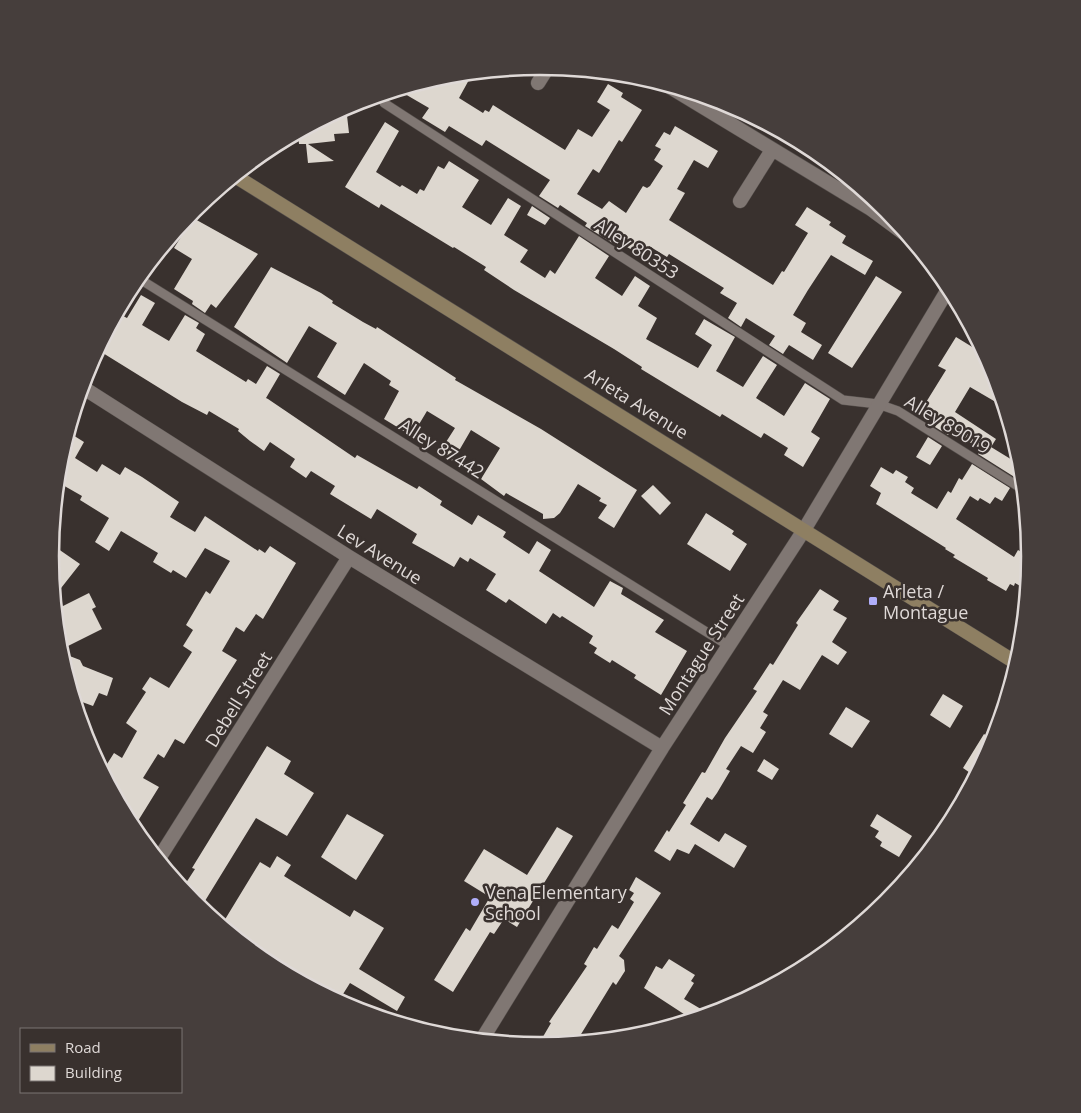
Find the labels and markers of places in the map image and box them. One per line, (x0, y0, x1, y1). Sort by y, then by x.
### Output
place label: Arleta / Montague (883, 579, 968, 624)
marker: Arleta / Montague (867, 595, 879, 607)
place label: Vena Elementary School (485, 880, 628, 925)
marker: Vena Elementary School (469, 896, 481, 908)

